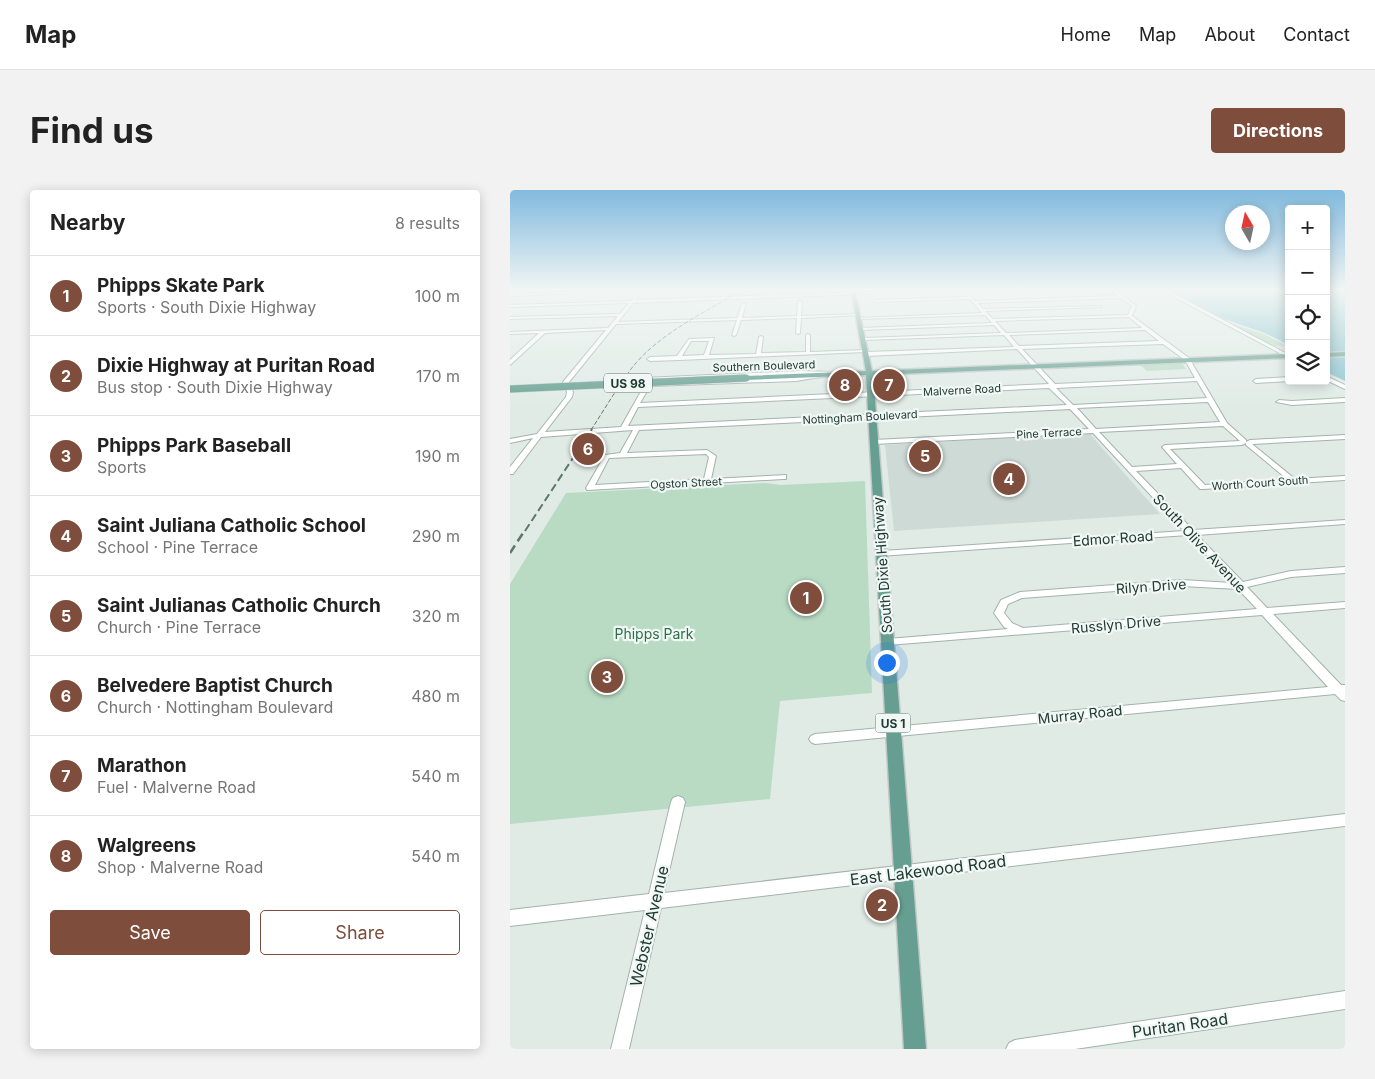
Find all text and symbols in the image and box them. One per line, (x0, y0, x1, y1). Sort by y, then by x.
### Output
text: Map (25, 20, 76, 49)
text: Home (1061, 24, 1111, 45)
text: Map (1139, 24, 1176, 45)
text: About (1204, 24, 1255, 45)
text: Contact (1283, 24, 1350, 45)
button: Directions (1211, 108, 1345, 153)
text: Find us (30, 109, 154, 151)
north arrow (1225, 205, 1270, 250)
map controls (1285, 205, 1330, 385)
button: + (1285, 205, 1330, 250)
text: Nearby (50, 210, 125, 235)
text: 8 results (395, 213, 460, 233)
button: − (1285, 250, 1330, 295)
text: Phipps Skate Park (97, 274, 265, 297)
text: 1 (63, 286, 69, 306)
text: 100 m (415, 286, 460, 306)
button: locate (1285, 295, 1330, 340)
text: Sports · South Dixie Highway (97, 297, 316, 317)
button: layers (1285, 340, 1330, 385)
text: Dixie Highway at Puritan Road (97, 354, 375, 377)
street label: Southern Boulevard (712, 357, 816, 375)
text: 2 (61, 366, 71, 386)
text: 170 m (416, 366, 460, 386)
pin: 8 (829, 366, 861, 404)
pin: 7 (873, 366, 905, 404)
road number: US 98 (604, 374, 652, 392)
text: Bus stop · South Dixie Highway (97, 377, 333, 397)
street label: Malverne Road (923, 381, 1001, 399)
street label: Nottingham Boulevard (802, 407, 918, 427)
street label: Pine Terrace (1016, 424, 1082, 442)
pin: 6 (572, 430, 604, 468)
text: Phipps Park Baseball (97, 434, 291, 457)
pin: 5 (909, 437, 941, 475)
text: 3 (61, 446, 71, 466)
text: 190 m (415, 446, 460, 466)
text: Sports (97, 457, 146, 477)
pin: 4 (993, 460, 1025, 498)
street label: Worth Court South (1211, 473, 1309, 493)
street label: Ogston Street (650, 474, 723, 492)
street label: South Olive Avenue (1150, 490, 1250, 596)
street label: South Dixie Highway (869, 496, 895, 634)
text: Saint Juliana Catholic School (97, 514, 366, 537)
text: 4 (61, 526, 71, 546)
text: 290 m (412, 526, 460, 546)
street label: Edmor Road (1072, 527, 1154, 549)
text: School · Pine Terrace (97, 537, 258, 557)
street label: Rilyn Drive (1115, 575, 1187, 597)
pin: 1 (790, 579, 822, 617)
text: Saint Julianas Catholic Church (97, 594, 381, 617)
text: 5 (61, 606, 71, 626)
text: 320 m (412, 606, 460, 626)
street label: Russlyn Drive (1070, 612, 1162, 636)
text: Church · Pine Terrace (97, 617, 261, 637)
park label: Phipps Park (614, 625, 694, 642)
your location (874, 650, 900, 676)
pin: 3 (591, 658, 623, 696)
text: Belvedere Baptist Church (97, 674, 333, 697)
text: 6 (61, 686, 71, 706)
text: 480 m (411, 686, 460, 706)
text: Church · Nottingham Boulevard (97, 697, 333, 717)
street label: Murray Road (1037, 701, 1123, 727)
road number: US 1 (876, 714, 910, 732)
text: Marathon (97, 754, 187, 777)
text: 7 (61, 766, 71, 786)
text: 540 m (411, 766, 460, 786)
text: Fuel · Malverne Road (97, 777, 256, 797)
text: Walgreens (97, 834, 196, 857)
text: 8 (61, 846, 71, 866)
text: 540 m (411, 846, 460, 866)
street label: East Lakewood Road (849, 850, 1007, 890)
text: Shop · Malverne Road (97, 857, 263, 877)
street label: Webster Avenue (625, 864, 673, 988)
pin: 2 (866, 886, 898, 924)
button: Save (50, 910, 250, 955)
button: Share (260, 910, 460, 955)
street label: Puritan Road (1131, 1008, 1229, 1042)

